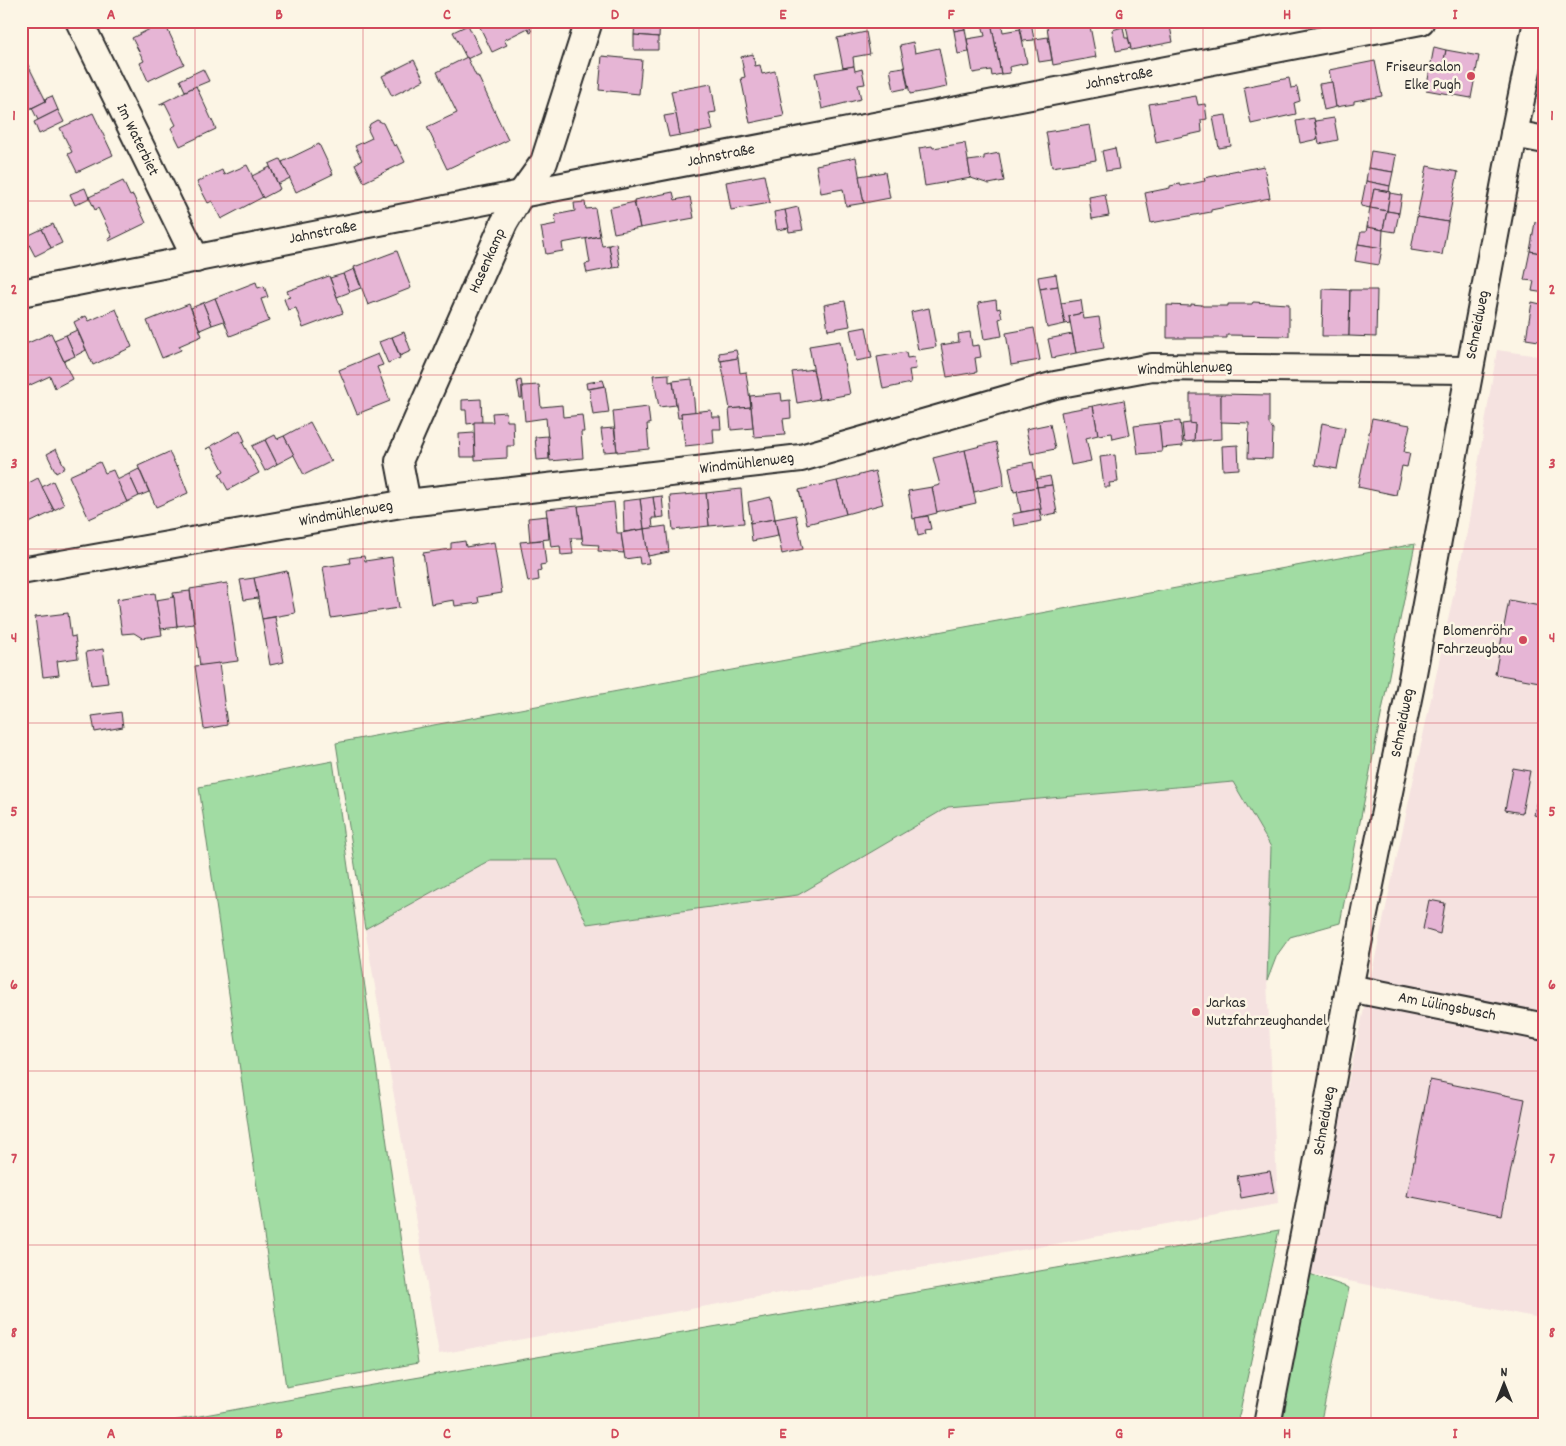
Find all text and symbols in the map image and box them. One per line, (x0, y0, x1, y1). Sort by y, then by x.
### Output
text: A (107, 4, 116, 27)
text: B (275, 4, 283, 27)
text: C (443, 4, 451, 27)
text: D (611, 4, 620, 27)
text: E (779, 4, 787, 27)
text: F (947, 4, 955, 27)
text: G (1115, 4, 1123, 27)
text: H (1283, 4, 1291, 27)
text: I (1453, 4, 1459, 27)
place label: Friseursalon Elke Pugh (1386, 56, 1461, 97)
street label: Jahnstraße (1083, 61, 1155, 97)
marker: Friseursalon Elke Pugh (1465, 70, 1477, 82)
street label: Im Waterbiet (110, 100, 164, 180)
text: 1 (12, 105, 16, 128)
text: 1 (1550, 105, 1554, 128)
street label: Jahnstraße (685, 138, 757, 174)
street label: Jahnstraße (287, 215, 359, 251)
street label: Hasenkamp (463, 225, 513, 297)
text: 2 (11, 279, 18, 302)
text: 2 (1549, 279, 1556, 302)
street label: Schneidweg (1460, 288, 1496, 362)
street label: Windmühlenweg (1137, 356, 1233, 382)
street label: Windmühlenweg (699, 447, 795, 481)
text: 3 (10, 453, 18, 476)
text: 3 (1548, 453, 1556, 476)
street label: Windmühlenweg (297, 494, 395, 534)
place label: Blomenröhr Fahrzeugbau (1437, 620, 1513, 661)
text: 4 (11, 627, 17, 650)
text: 4 (1549, 627, 1555, 650)
marker: Blomenröhr Fahrzeugbau (1517, 634, 1529, 646)
street label: Schneidweg (1385, 686, 1421, 760)
text: 5 (10, 801, 18, 824)
text: 5 (1548, 801, 1556, 824)
text: 6 (10, 974, 18, 997)
text: 6 (1548, 974, 1556, 997)
street label: Am Lülingsbusch (1396, 986, 1498, 1028)
place label: Jarkas Nutzfahrzeughandel (1206, 992, 1327, 1033)
marker: Jarkas Nutzfahrzeughandel (1190, 1006, 1202, 1018)
street label: Schneidweg (1308, 1085, 1342, 1157)
text: 7 (11, 1148, 17, 1171)
text: 7 (1549, 1148, 1555, 1171)
text: 8 (11, 1322, 18, 1345)
text: 8 (1549, 1322, 1556, 1345)
north arrow (1478, 1358, 1528, 1408)
text: N (1501, 1363, 1508, 1383)
text: A (107, 1423, 116, 1446)
text: B (275, 1423, 283, 1446)
text: C (443, 1423, 451, 1446)
text: D (611, 1423, 620, 1446)
text: E (779, 1423, 787, 1446)
text: F (947, 1423, 955, 1446)
text: G (1115, 1423, 1123, 1446)
text: H (1283, 1423, 1291, 1446)
text: I (1453, 1423, 1459, 1446)

